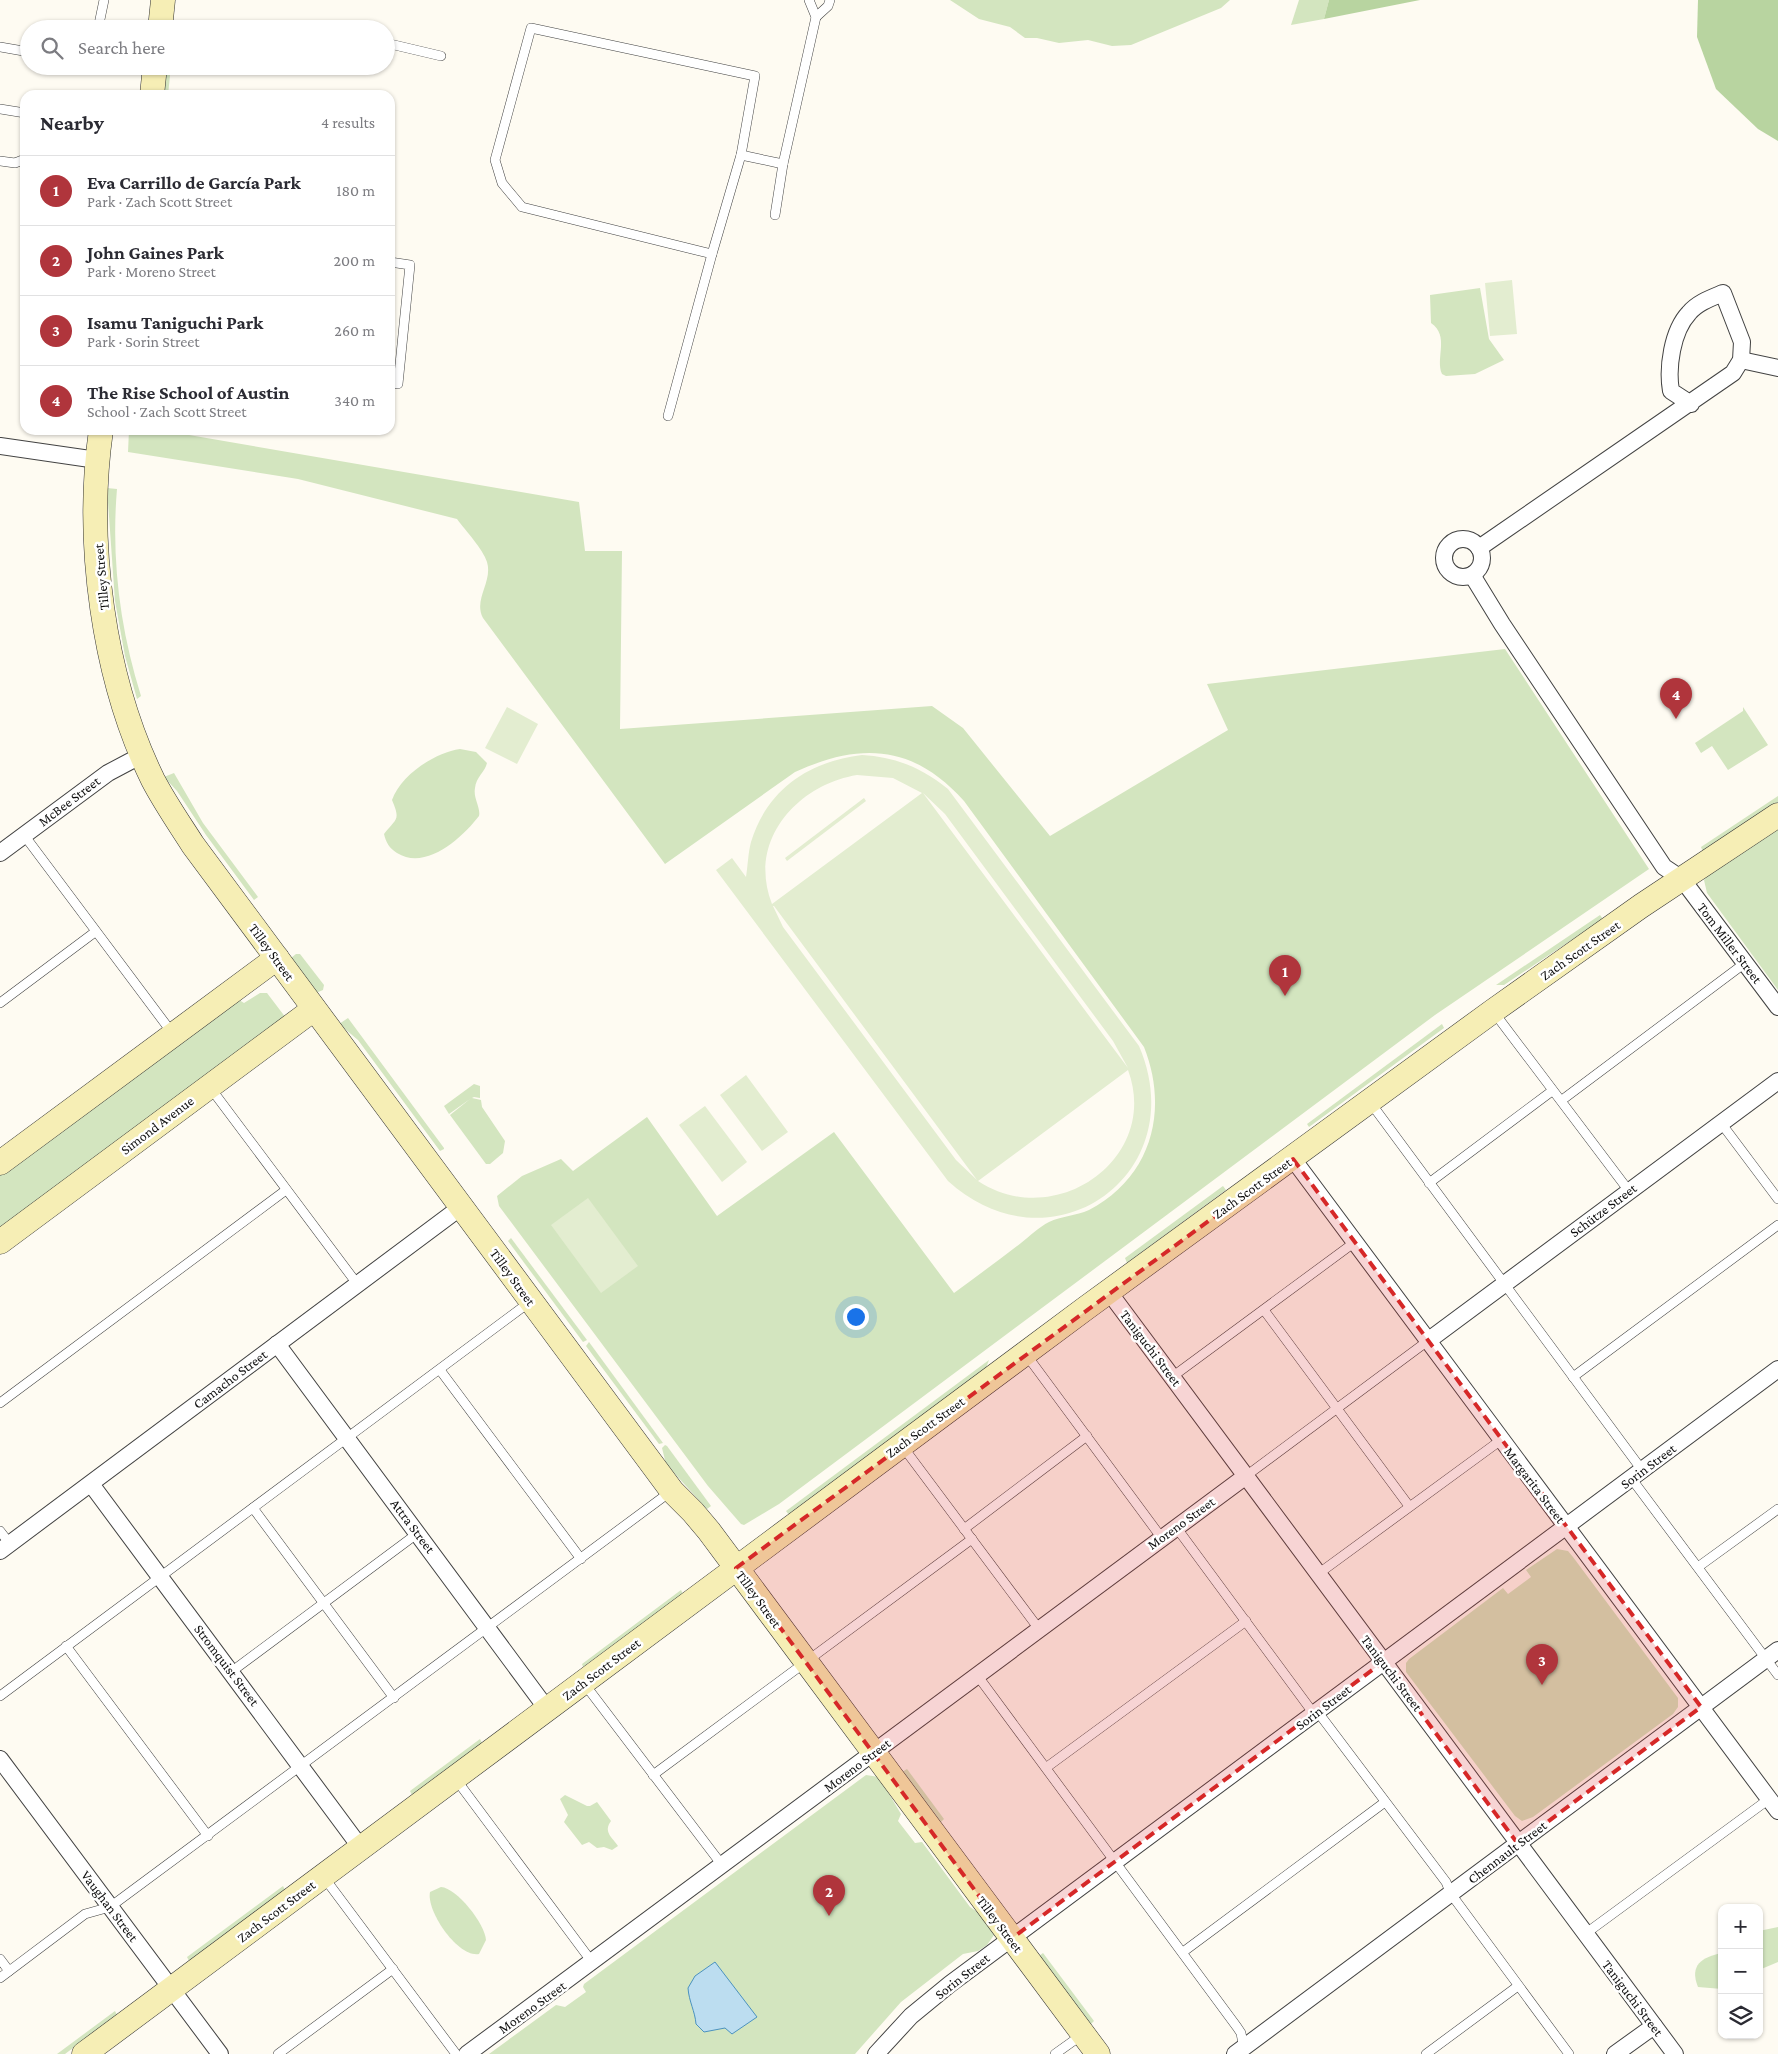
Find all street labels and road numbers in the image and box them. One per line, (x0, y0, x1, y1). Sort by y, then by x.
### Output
street label: Tilley Street (90, 543, 112, 611)
street label: McBee Street (35, 772, 103, 829)
street label: Tom Miller Street (1694, 899, 1766, 987)
street label: Zach Scott Street (1537, 916, 1623, 983)
street label: Tilley Street (246, 920, 298, 984)
street label: Simond Avenue (117, 1092, 197, 1158)
street label: Zach Scott Street (1209, 1154, 1295, 1222)
street label: Schütze Street (1567, 1180, 1640, 1240)
street label: Tilley Street (487, 1245, 539, 1309)
street label: Taniguchi Street (1117, 1307, 1185, 1390)
street label: Camacho Street (190, 1346, 270, 1412)
street label: Zach Scott Street (882, 1393, 968, 1461)
street label: Sorin Street (1617, 1440, 1679, 1492)
street label: Margarita Street (1501, 1444, 1569, 1526)
street label: Moreno Street (1144, 1493, 1218, 1553)
street label: Attra Street (387, 1496, 439, 1557)
street label: Tilley Street (733, 1567, 785, 1631)
street label: Stromquist Street (191, 1621, 263, 1709)
street label: Taniguchi Street (1358, 1632, 1426, 1715)
street label: Zach Scott Street (559, 1634, 643, 1704)
street label: Sorin Street (1292, 1681, 1354, 1733)
street label: Moreno Street (821, 1735, 894, 1795)
street label: Chennault Street (1464, 1817, 1550, 1887)
street label: Vaughan Street (78, 1867, 142, 1945)
street label: Zach Scott Street (234, 1876, 318, 1946)
street label: Tilley Street (974, 1893, 1027, 1956)
street label: Sorin Street (931, 1949, 993, 2002)
street label: Taniguchi Street (1599, 1957, 1667, 2040)
street label: Moreno Street (495, 1977, 569, 2037)

